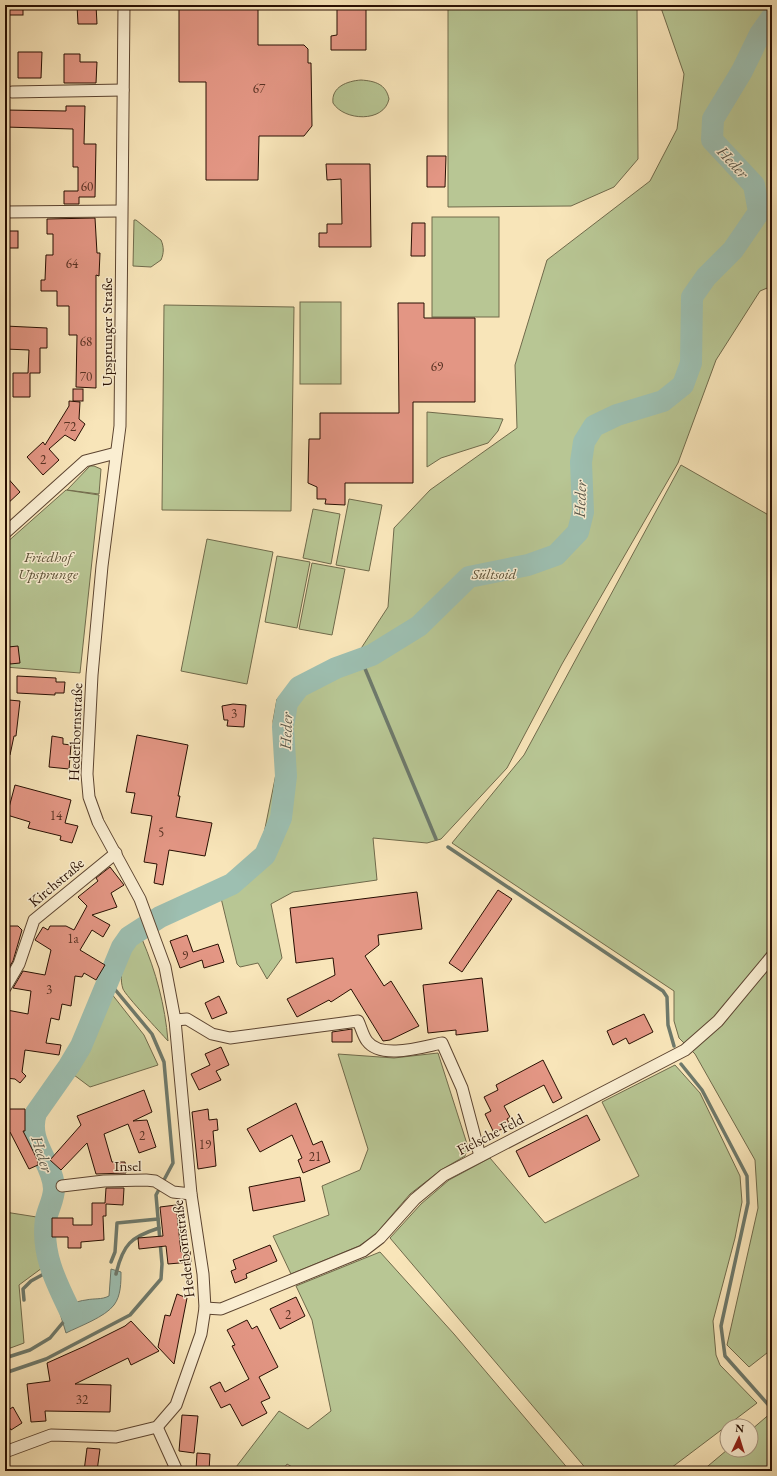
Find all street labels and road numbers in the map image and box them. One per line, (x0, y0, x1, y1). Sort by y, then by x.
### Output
street label: Upsprunger Straße (97, 277, 116, 386)
street label: Hederbornstraße (64, 682, 86, 781)
street label: Kirchstraße (24, 853, 88, 911)
street label: Fielsche Feld (453, 1109, 527, 1159)
street label: Insel (114, 1156, 142, 1175)
street label: Hederbornstraße (168, 1199, 198, 1299)

